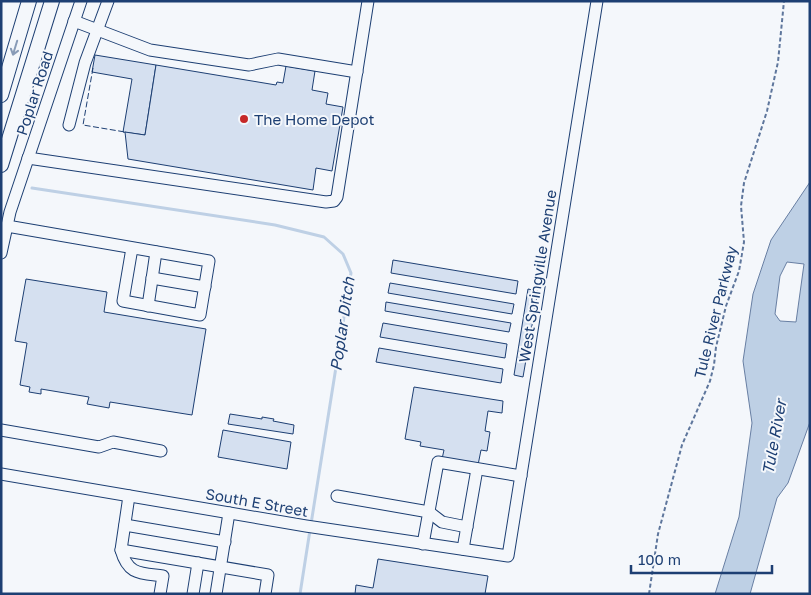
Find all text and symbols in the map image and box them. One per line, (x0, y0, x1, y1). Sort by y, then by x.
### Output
one-way arrow (10, 40, 20, 56)
street label: Poplar Road (12, 49, 56, 137)
place label: The Home Depot (254, 110, 375, 128)
marker: The Home Depot (238, 113, 250, 125)
street label: West Springville Avenue (514, 188, 560, 364)
street label: Tule River Parkway (690, 243, 740, 380)
water label: Poplar Ditch (326, 275, 359, 372)
water label: Tule River (758, 395, 791, 476)
street label: South E Street (204, 484, 310, 520)
scale bar (631, 542, 772, 574)
text: 100 m (638, 550, 681, 568)

